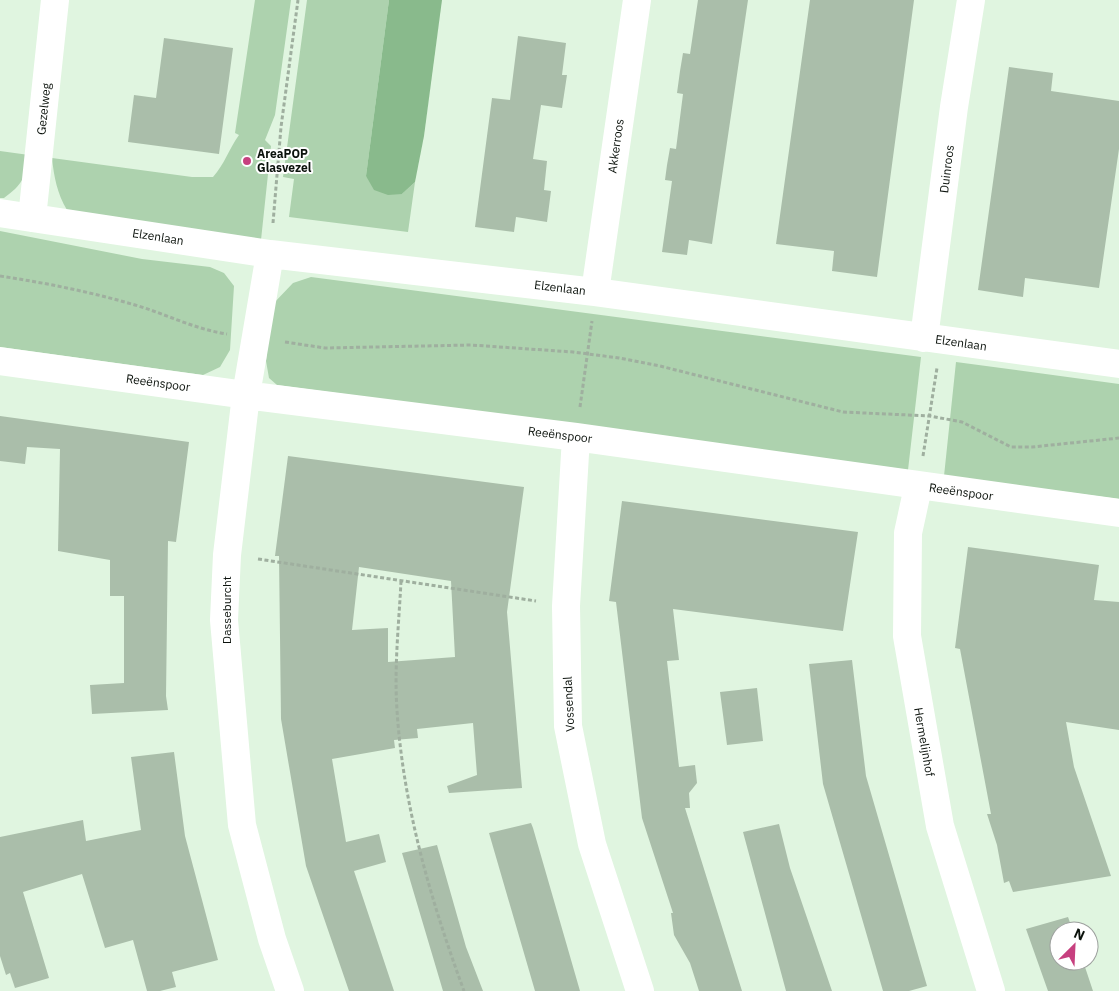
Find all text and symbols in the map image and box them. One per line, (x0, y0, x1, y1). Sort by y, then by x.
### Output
street label: Gezelweg (33, 82, 54, 136)
street label: Akkerroos (604, 118, 627, 174)
street label: Duinroos (936, 144, 957, 194)
place label: AreaPOP Glasvezel (257, 146, 312, 175)
marker: AreaPOP Glasvezel (241, 155, 253, 167)
street label: Elzenlaan (131, 225, 185, 248)
street label: Elzenlaan (533, 277, 587, 298)
street label: Elzenlaan (934, 331, 988, 354)
street label: Reeënspoor (125, 371, 192, 395)
street label: Reeënspoor (527, 423, 594, 446)
street label: Reeënspoor (928, 480, 995, 504)
street label: Dasseburcht (219, 576, 234, 644)
street label: Vossendal (560, 676, 577, 732)
street label: Hermelijnhof (911, 706, 938, 778)
north arrow (1049, 921, 1099, 971)
text: N (1071, 924, 1088, 944)

